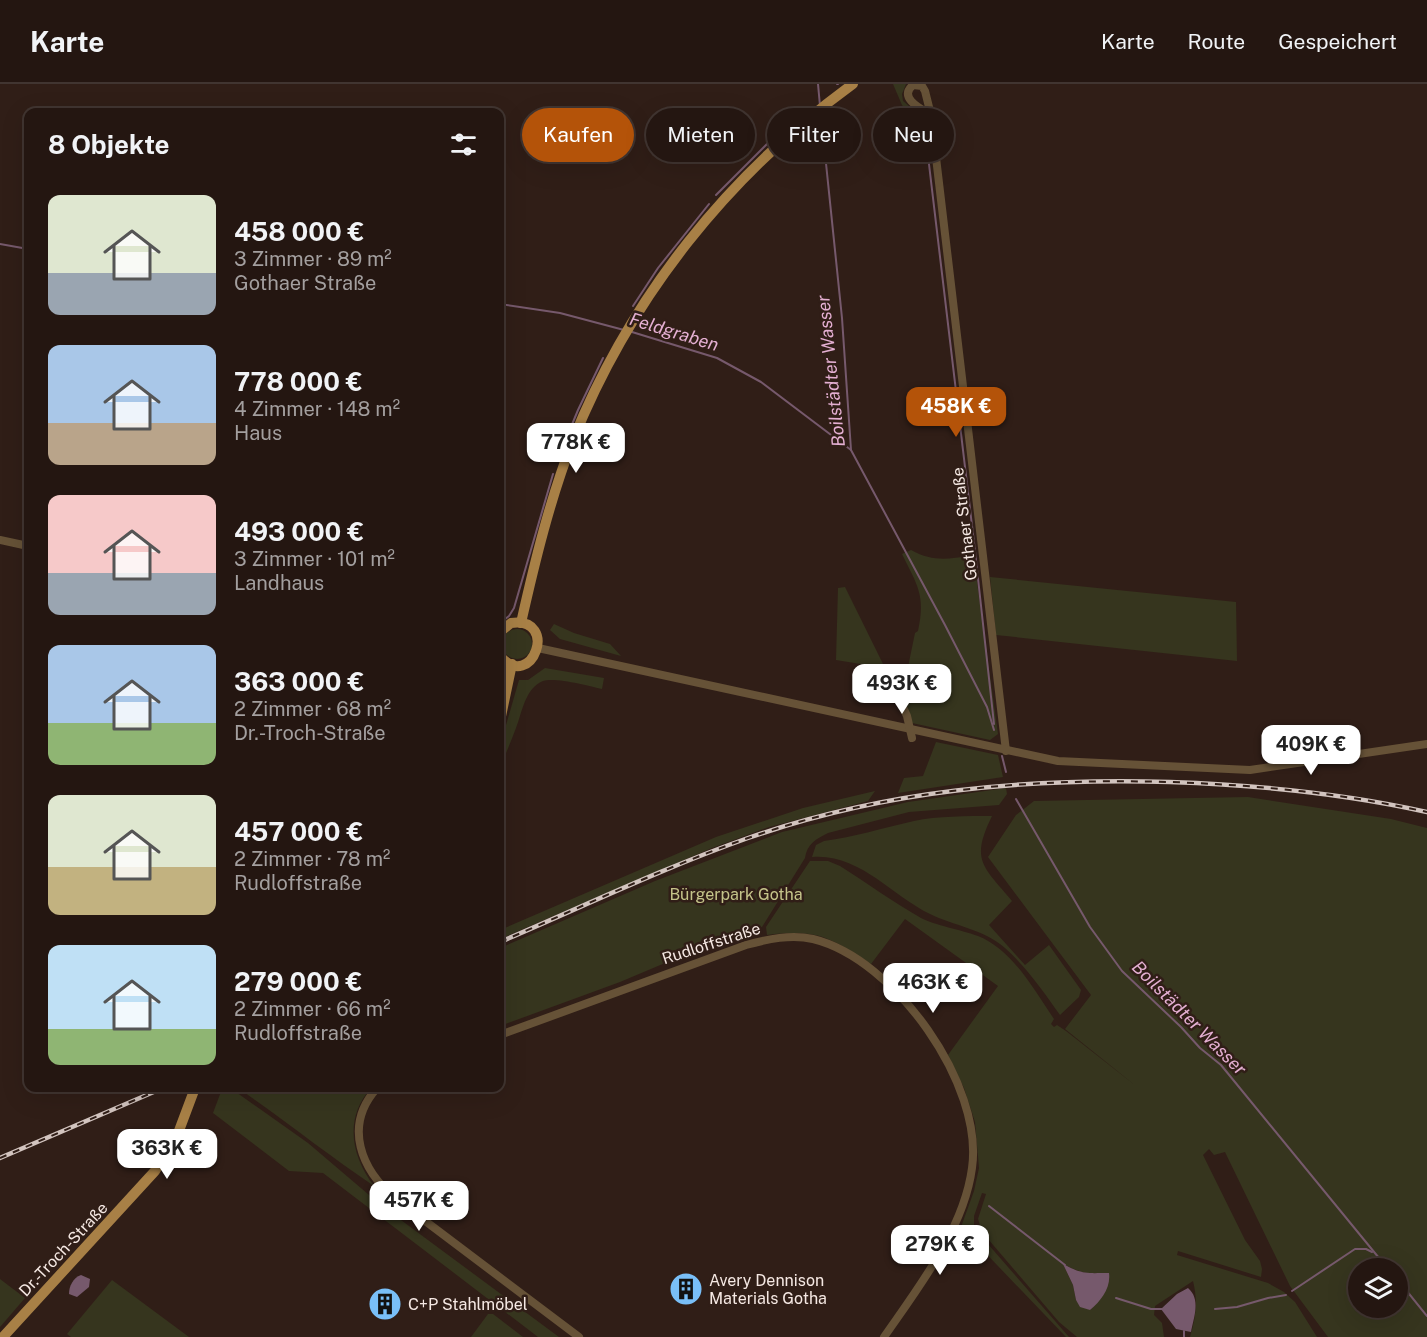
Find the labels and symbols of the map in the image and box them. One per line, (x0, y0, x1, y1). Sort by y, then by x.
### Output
water label: Boilstädter Wasser (812, 294, 849, 448)
water label: Feldgraben (627, 308, 721, 355)
pin: 458K € (907, 387, 1005, 438)
pin: 778K € (527, 423, 625, 474)
street label: Gothaer Straße (948, 466, 981, 582)
pin: 493K € (853, 664, 951, 715)
pin: 409K € (1262, 725, 1360, 776)
park label: Bürgerpark Gotha (669, 885, 803, 904)
street label: Rudloffstraße (660, 919, 763, 968)
water label: Boilstädter Wasser (1128, 956, 1251, 1079)
pin: 463K € (884, 963, 982, 1014)
pin: 363K € (118, 1129, 216, 1180)
pin: 457K € (370, 1181, 468, 1232)
street label: Dr.-Troch-Straße (15, 1198, 112, 1300)
pin: 279K € (891, 1225, 989, 1276)
building icon: Avery Dennison Materials Gotha (668, 1271, 704, 1307)
place label: Avery Dennison Materials Gotha (709, 1271, 827, 1308)
building icon: C+P Stahlmöbel (367, 1286, 403, 1322)
place label: C+P Stahlmöbel (408, 1295, 528, 1314)

